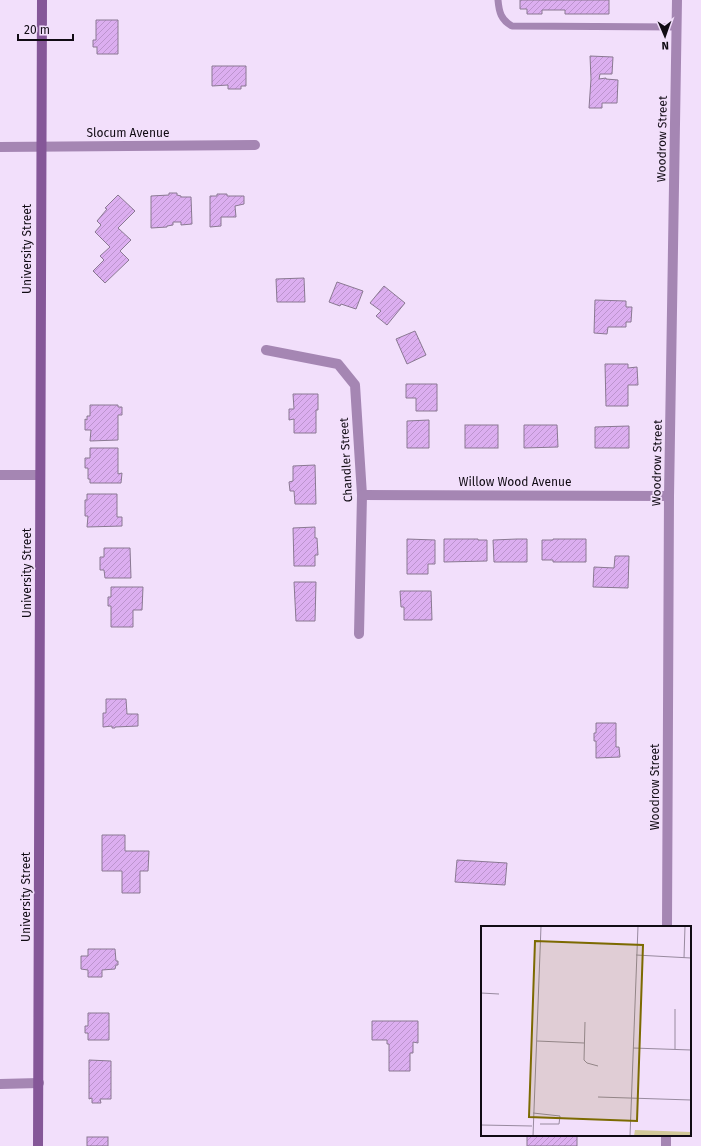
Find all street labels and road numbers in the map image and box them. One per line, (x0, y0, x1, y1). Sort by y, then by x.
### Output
street label: Woodrow Street (654, 95, 670, 182)
street label: Slocum Avenue (87, 126, 169, 140)
street label: University Street (20, 203, 34, 294)
street label: Chandler Street (337, 417, 355, 503)
street label: Woodrow Street (649, 419, 665, 506)
street label: Willow Wood Avenue (458, 475, 572, 489)
street label: University Street (20, 527, 34, 618)
street label: Woodrow Street (648, 743, 662, 830)
street label: University Street (19, 851, 33, 942)

